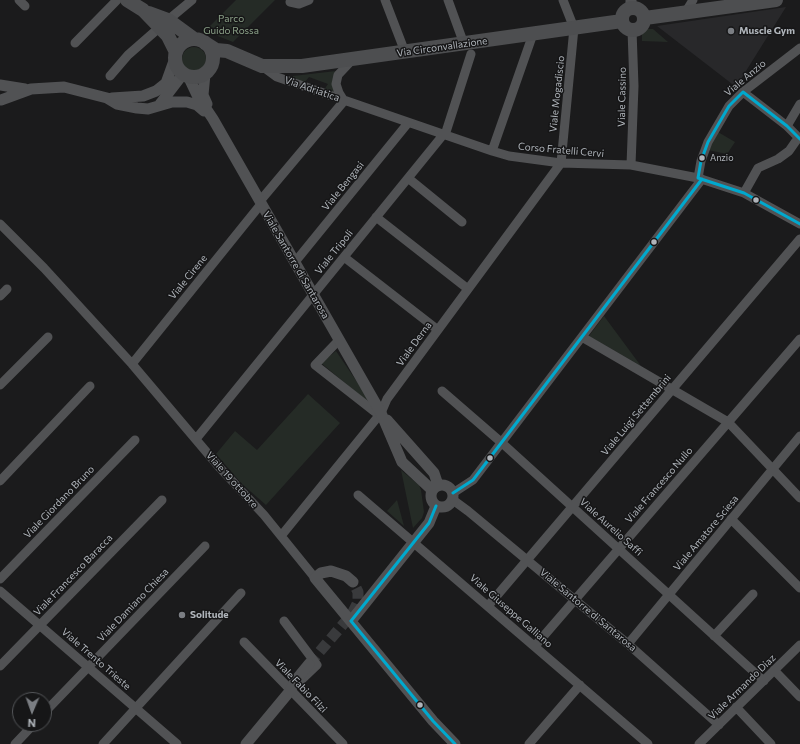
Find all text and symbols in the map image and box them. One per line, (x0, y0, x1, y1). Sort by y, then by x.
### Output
park label: Parco Guido Rossa (203, 13, 259, 36)
place label: Muscle Gym (739, 25, 795, 37)
marker: Muscle Gym (726, 26, 736, 36)
street label: Via Circonvallazione (396, 35, 488, 59)
street label: Viale Mogadiscio (547, 55, 567, 133)
street label: Viale Anzio (722, 57, 768, 99)
street label: Viale Cassino (615, 67, 629, 127)
street label: Via Adriatica (283, 74, 341, 104)
street label: Corso Fratelli Cervi (517, 140, 605, 160)
marker: Anzio (697, 153, 707, 163)
place label: Anzio (710, 153, 734, 163)
street label: Viale Bengasi (320, 159, 366, 213)
unlabelled marker (751, 195, 761, 205)
street label: Viale Santorre di Santarosa (260, 209, 332, 321)
street label: Viale Tripoli (312, 227, 356, 277)
unlabelled marker (649, 237, 659, 247)
street label: Viale Cirene (166, 252, 210, 302)
street label: Viale Derna (394, 319, 434, 369)
street label: Viale Luigi Settembrini (599, 372, 673, 458)
street label: Viale Francesco Nullo (623, 445, 695, 525)
street label: Viale 19 ottobre (204, 449, 260, 511)
unlabelled marker (485, 453, 495, 463)
street label: Viale Giordano Bruno (21, 463, 97, 541)
street label: Viale Amatore Sciesa (671, 493, 741, 573)
street label: Viale Aurelio Saffi (577, 496, 645, 558)
street label: Viale Francesco Baracca (31, 532, 115, 618)
street label: Viale Damiano Chiesa (95, 566, 171, 644)
street label: Viale Santorre di Santarosa (537, 566, 639, 654)
street label: Viale Giuseppe Galliano (467, 572, 555, 650)
place label: Solitude (190, 609, 229, 621)
marker: Solitude (177, 610, 187, 620)
street label: Viale Trento Trieste (59, 626, 133, 692)
street label: Viale Armando Diaz (706, 652, 778, 722)
street label: Viale Fabio Filzi (272, 657, 330, 715)
north arrow (12, 692, 52, 732)
unlabelled marker (415, 700, 425, 710)
text: N (27, 717, 36, 730)

